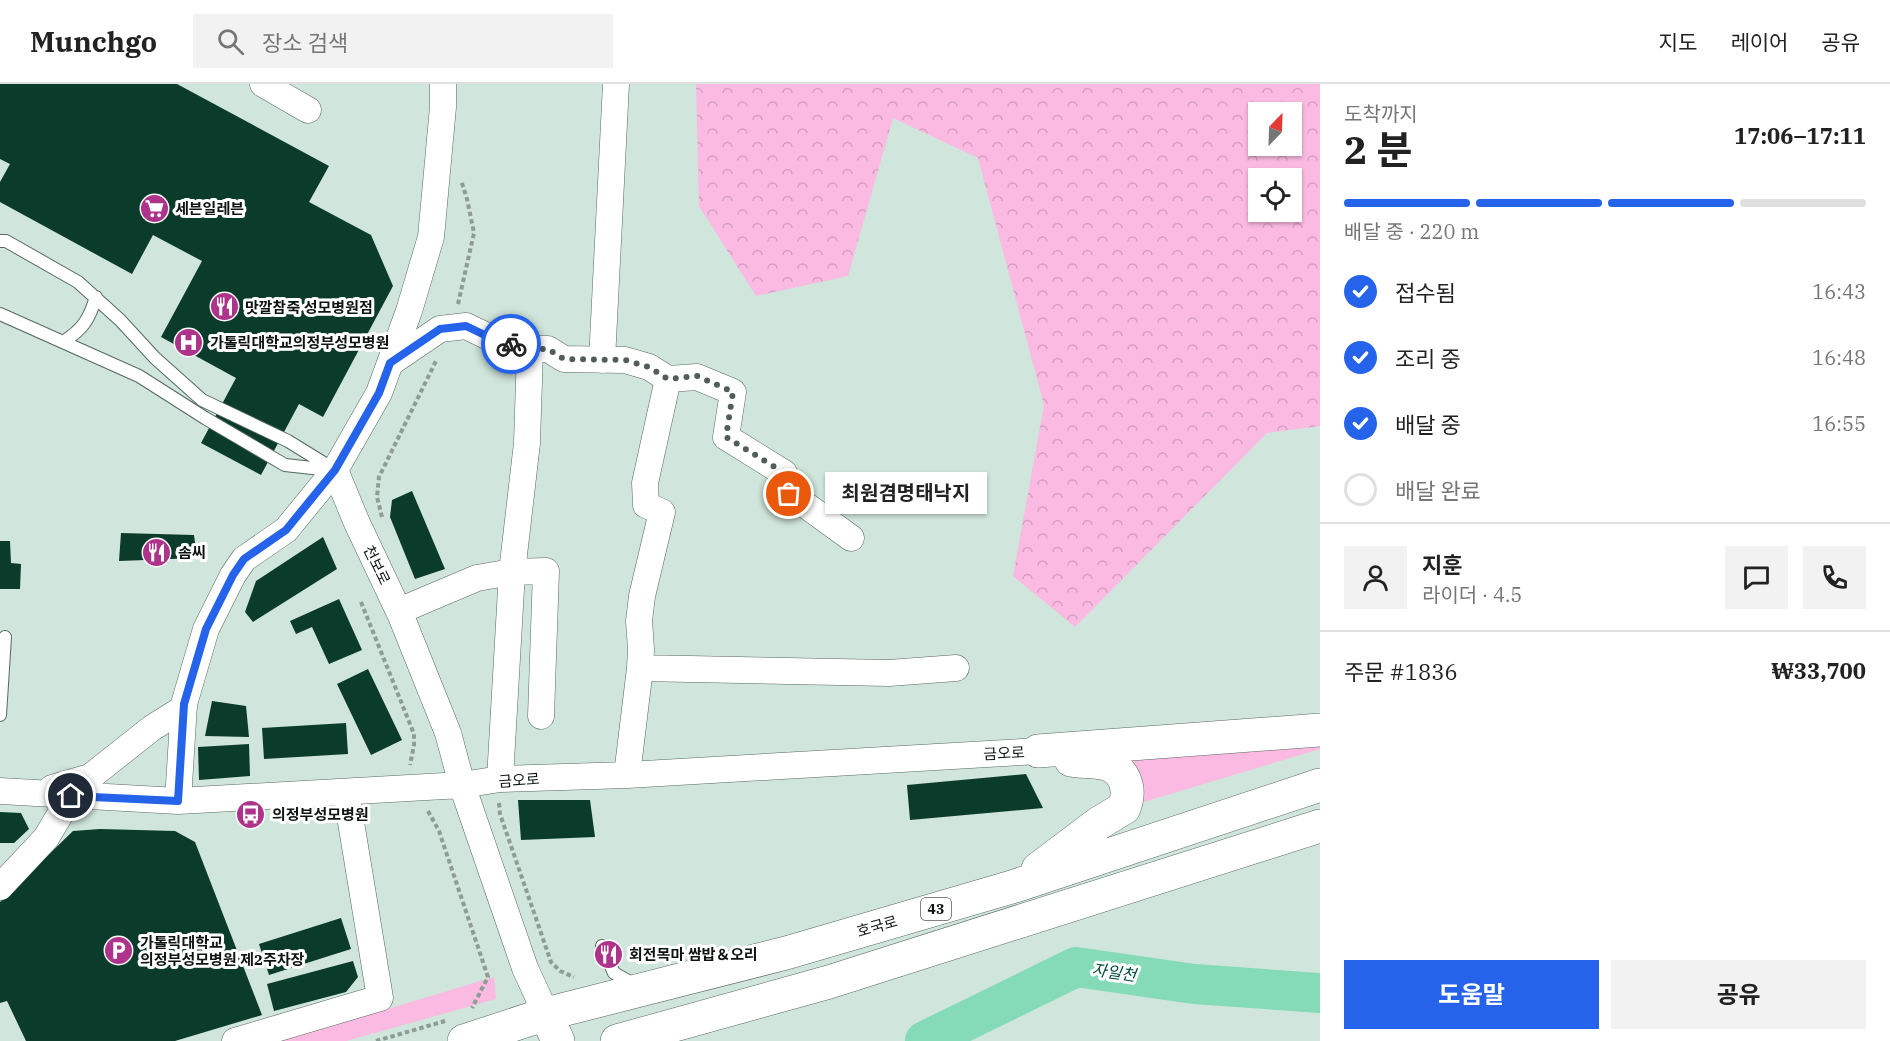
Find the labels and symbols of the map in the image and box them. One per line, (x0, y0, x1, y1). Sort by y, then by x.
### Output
north arrow (1248, 102, 1302, 156)
supermarket icon: 세븐일레븐 (138, 192, 170, 224)
place label: 세븐일레븐 (175, 199, 244, 218)
restaurant icon: 맛깔참죽 성모병원점 (208, 291, 240, 323)
place label: 맛깔참죽 성모병원점 (245, 298, 373, 317)
courier (481, 314, 541, 374)
hospital icon: 가톨릭대학교의정부성모병원 (173, 326, 205, 358)
place label: 가톨릭대학교의정부성모병원 (210, 333, 389, 352)
pin (763, 468, 814, 519)
callout: 최원겸명태낙지 (825, 473, 987, 515)
restaurant icon: 솜씨 (141, 536, 173, 568)
street label: 천보로 (359, 542, 395, 588)
place label: 솜씨 (178, 543, 206, 562)
street label: 금오로 (983, 742, 1025, 764)
street label: 금오로 (498, 769, 540, 791)
pin (45, 770, 96, 821)
bus stop icon: 의정부성모병원 (235, 798, 267, 830)
place label: 의정부성모병원 (272, 805, 369, 824)
road number: 43 (921, 898, 951, 920)
street label: 호국로 (854, 911, 900, 941)
place label: 가톨릭대학교 의정부성모병원 제2주차장 (140, 933, 304, 969)
parking icon: 가톨릭대학교 의정부성모병원 제2주차장 (103, 935, 135, 967)
restaurant icon: 회전목마 쌈밥＆오리 (592, 938, 624, 970)
place label: 회전목마 쌈밥＆오리 (629, 945, 758, 964)
water label: 자일천 (1091, 959, 1140, 985)

